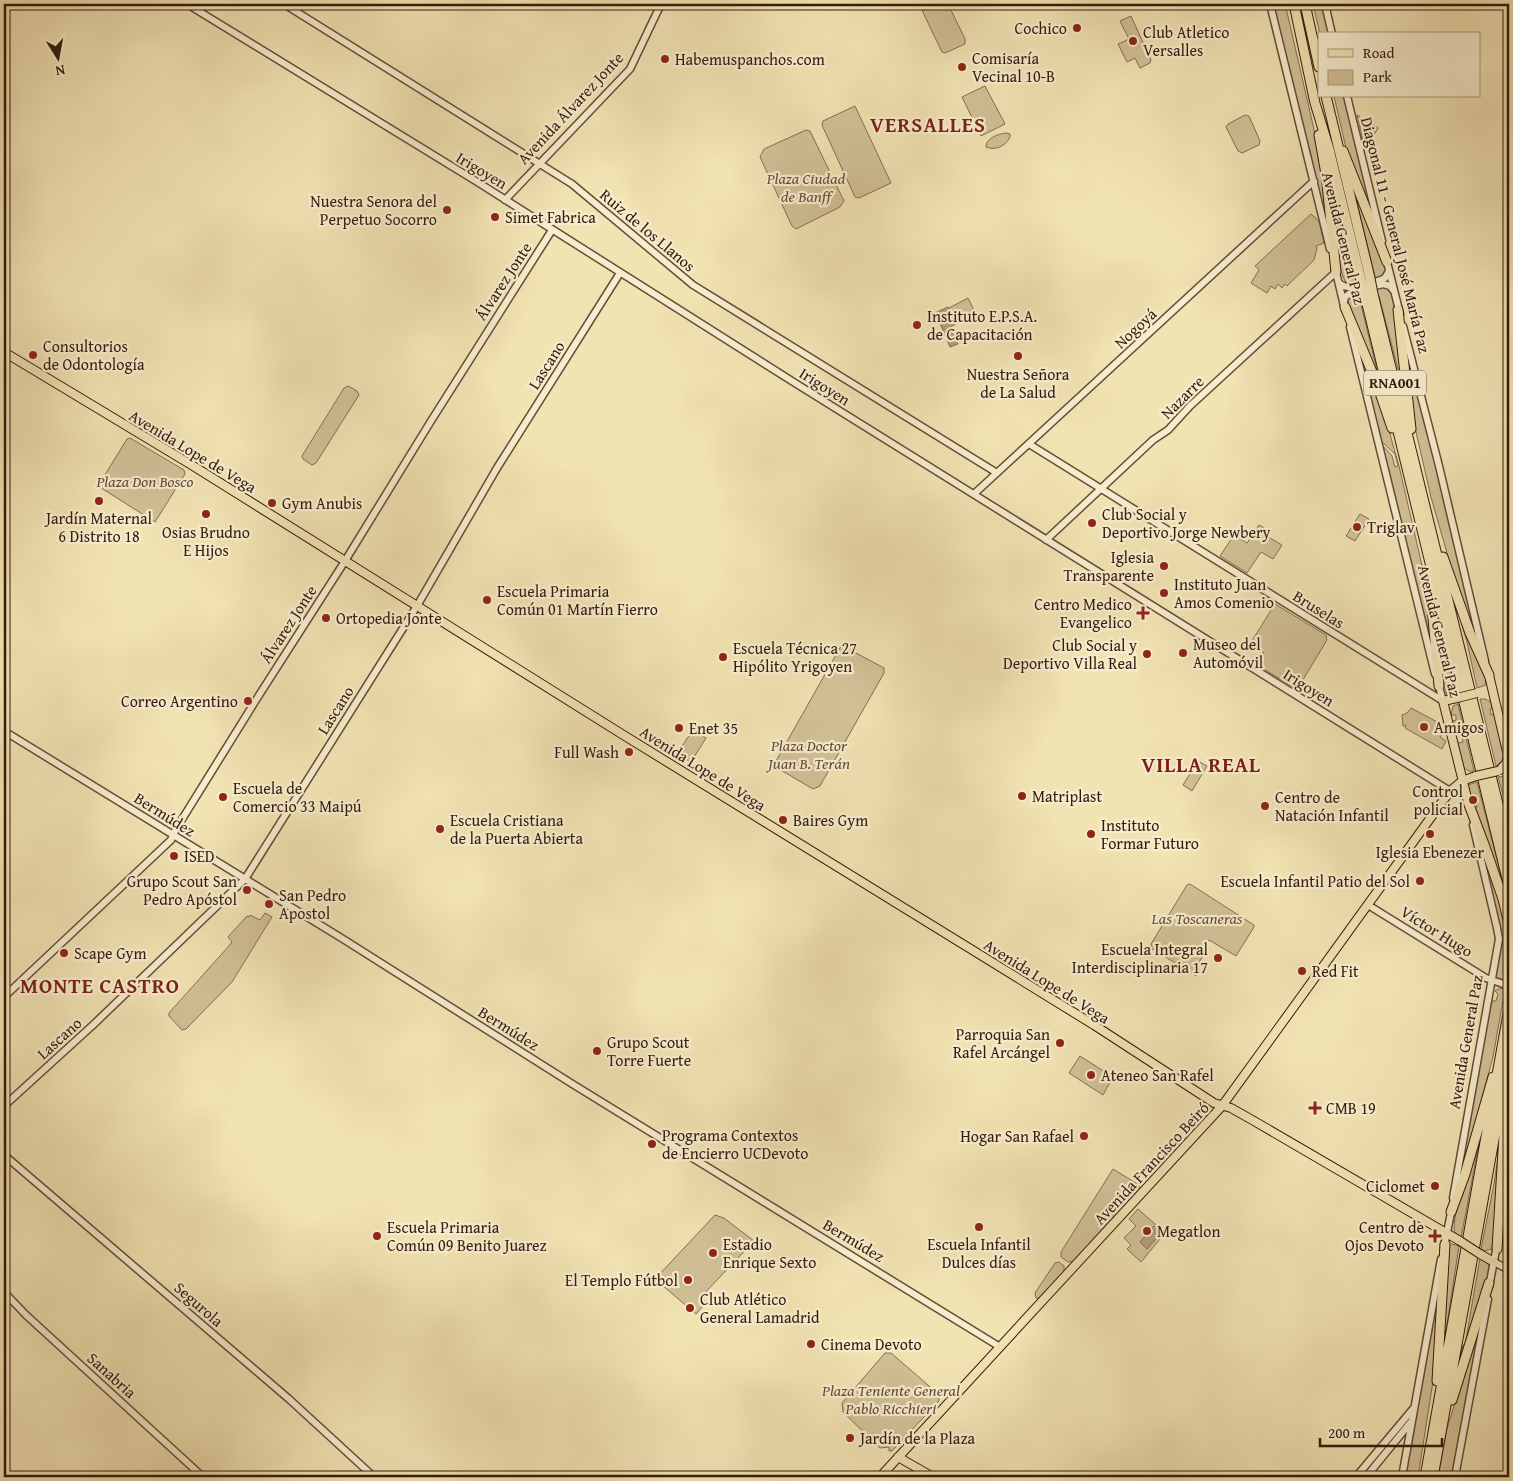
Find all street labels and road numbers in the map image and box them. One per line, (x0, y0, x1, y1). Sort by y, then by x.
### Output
street label: Avenida Álvarez Jonte (511, 46, 629, 170)
street label: Diagonal 11 - General José María Paz (1355, 114, 1437, 356)
street label: Irigoyen (452, 145, 512, 195)
street label: Avenida General Paz (1316, 169, 1372, 307)
street label: Ruiz de los Llanos (595, 183, 701, 277)
street label: Álvarez Jonte (469, 237, 537, 325)
street label: Nogoyá (1108, 302, 1162, 354)
street label: Lascano (522, 336, 570, 394)
street label: Irigoyen (795, 361, 855, 411)
street label: Nazarre (1155, 370, 1209, 424)
road number: RNA001 (1364, 370, 1426, 396)
street label: Avenida Lope de Vega (125, 403, 262, 499)
street label: Avenida General Paz (1412, 562, 1468, 700)
street label: Álvarez Jonte (254, 580, 322, 668)
street label: Bruselas (1289, 584, 1349, 634)
street label: Irigoyen (1279, 662, 1339, 712)
street label: Lascano (311, 681, 359, 739)
street label: Avenida Lope de Vega (635, 719, 771, 817)
street label: Bermúdez (130, 786, 200, 842)
street label: Víctor Hugo (1396, 899, 1478, 963)
street label: Avenida Lope de Vega (979, 932, 1115, 1030)
street label: Avenida General Paz (1441, 973, 1489, 1111)
street label: Bermúdez (474, 1000, 544, 1056)
street label: Lascano (31, 1011, 87, 1065)
street label: Avenida Francisco Beiró (1088, 1096, 1214, 1230)
street label: Bermúdez (819, 1212, 889, 1268)
street label: Segurola (169, 1276, 229, 1333)
street label: Sanabria (82, 1346, 142, 1404)

